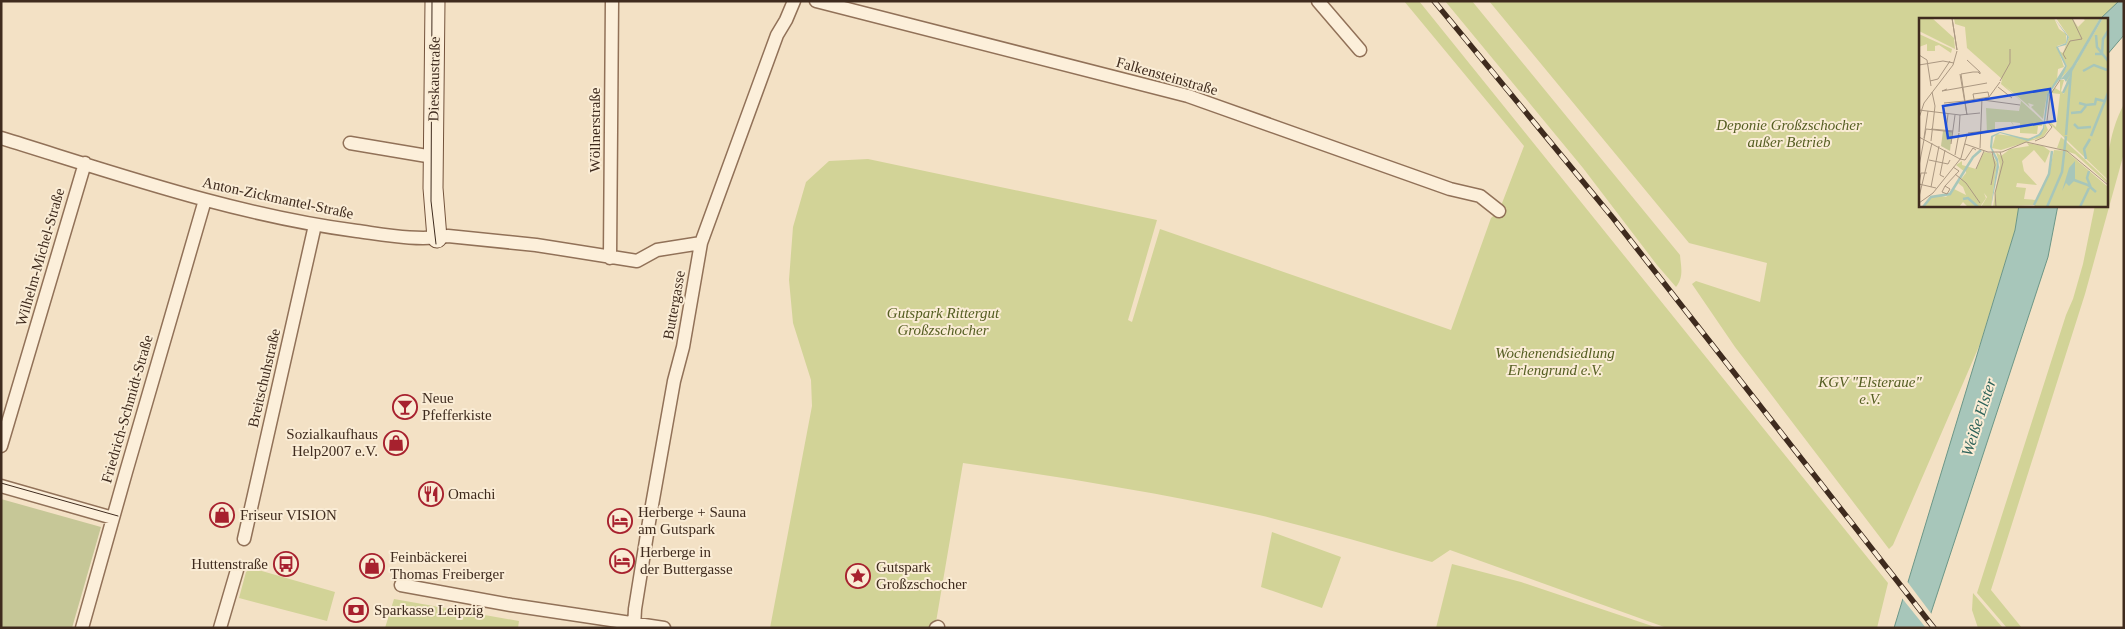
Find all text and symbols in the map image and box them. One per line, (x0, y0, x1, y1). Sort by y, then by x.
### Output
inset map (1919, 18, 2108, 206)
street label: Dieskaustraße (425, 36, 443, 122)
street label: Falkensteinstraße (1114, 54, 1220, 98)
street label: Wöllnerstraße (587, 87, 603, 172)
park label: Deponie Großzschocher außer Betrieb (1715, 117, 1862, 150)
street label: Anton-Zickmantel-Straße (201, 174, 355, 222)
street label: Wilhelm-Michel-Straße (13, 186, 67, 328)
street label: Buttergasse (660, 269, 688, 341)
park label: Gutspark Rittergut Großzschocher (887, 305, 1000, 338)
street label: Breitschuhstraße (245, 327, 283, 429)
street label: Friedrich-Schmidt-Straße (98, 333, 156, 485)
park label: Wochenendsiedlung Erlengrund e.V. (1495, 345, 1615, 378)
park label: KGV "Elsteraue" e.V. (1817, 374, 1922, 407)
water label: Weiße Elster (1958, 375, 1999, 458)
place label: Neue Pfefferkiste (422, 390, 492, 423)
bar icon: Neue Pfefferkiste (392, 394, 418, 420)
place label: Sozialkaufhaus Help2007 e.V. (286, 426, 378, 459)
shop icon: Sozialkaufhaus Help2007 e.V. (383, 430, 409, 456)
restaurant icon: Omachi (418, 481, 444, 507)
place label: Omachi (448, 486, 495, 502)
shop icon: Friseur VISION (209, 502, 235, 528)
place label: Herberge + Sauna am Gutspark (638, 504, 746, 537)
place label: Friseur VISION (240, 507, 337, 523)
hotel icon: Herberge + Sauna am Gutspark (607, 508, 633, 534)
place label: Herberge in der Buttergasse (640, 544, 733, 577)
hotel icon: Herberge in der Buttergasse (609, 548, 635, 574)
place label: Feinbäckerei Thomas Freiberger (390, 549, 504, 582)
bus stop icon: Huttenstraße (273, 551, 299, 577)
shop icon: Feinbäckerei Thomas Freiberger (359, 553, 385, 579)
place label: Huttenstraße (191, 556, 268, 572)
place label: Gutspark Großzschocher (876, 559, 967, 592)
place icon: Gutspark Großzschocher (845, 563, 871, 589)
bank icon: Sparkasse Leipzig (343, 597, 369, 623)
place label: Sparkasse Leipzig (374, 602, 484, 618)

